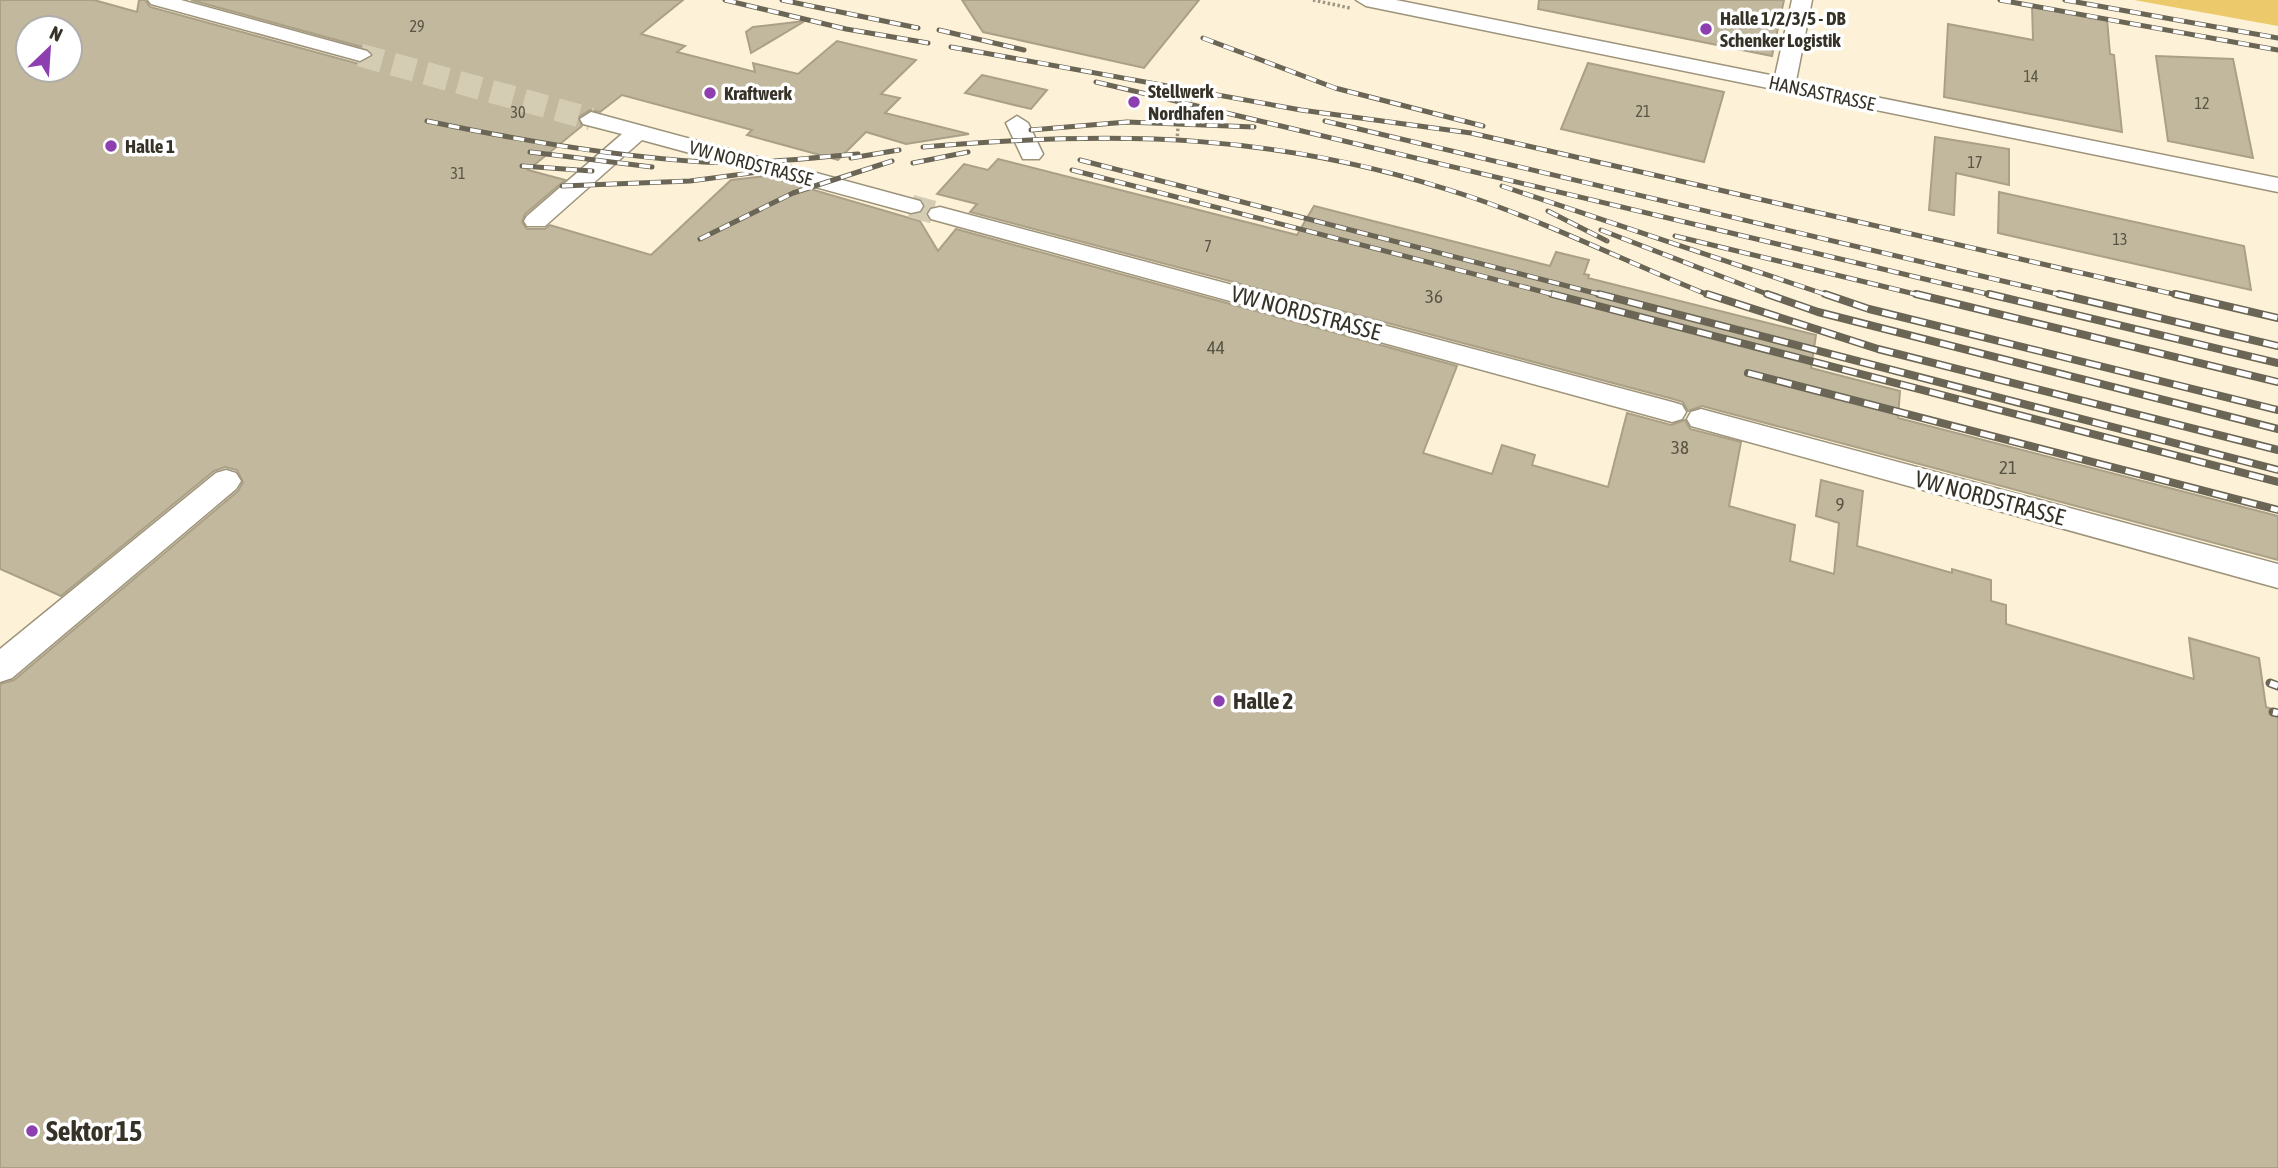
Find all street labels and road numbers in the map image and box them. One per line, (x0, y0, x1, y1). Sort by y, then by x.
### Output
street label: HANSASTRASSE (1767, 71, 1877, 115)
street label: VW NORDSTRASSE (687, 136, 815, 190)
street label: VW NORDSTRASSE (1228, 280, 1384, 346)
street label: VW NORDSTRASSE (1912, 465, 2068, 531)

